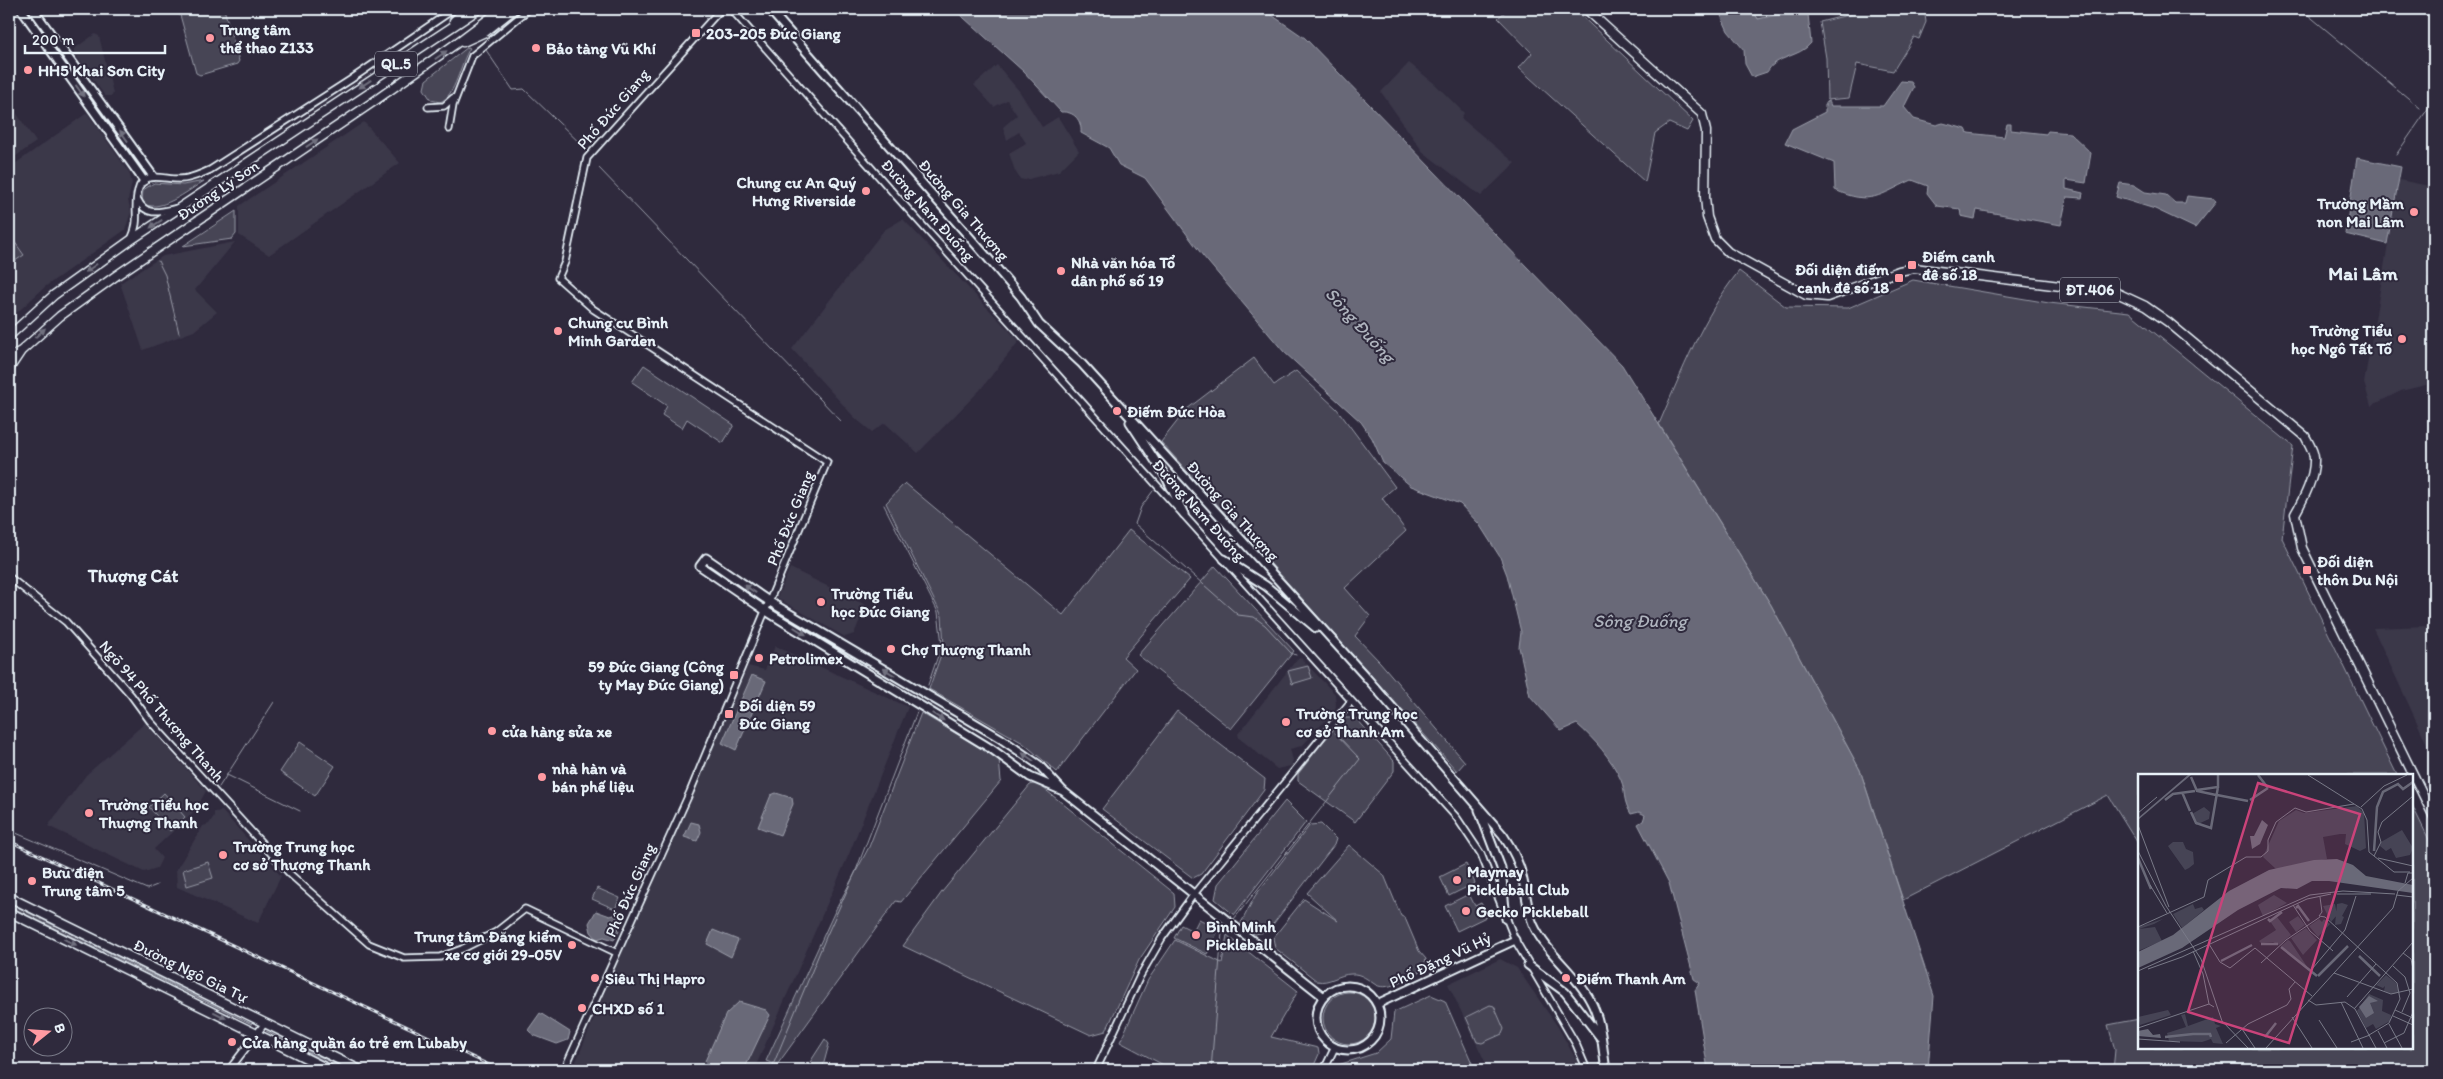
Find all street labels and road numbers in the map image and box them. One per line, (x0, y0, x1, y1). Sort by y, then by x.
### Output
road number: QL.5 (375, 52, 417, 76)
street label: Phố Đức Giang (573, 64, 654, 153)
street label: Đường Nam Đuống (877, 155, 979, 265)
street label: Đường Gia Thượng (915, 155, 1014, 265)
street label: Đường Lý Sơn (174, 156, 262, 224)
road number: ĐT.406 (2060, 278, 2120, 302)
street label: Đường Nam Đuống (1148, 455, 1250, 565)
street label: Đường Gia Thượng (1183, 457, 1284, 566)
street label: Phố Đức Giang (762, 467, 818, 568)
street label: Ngõ 94 Phố Thượng Thanh (95, 636, 229, 786)
street label: Phố Đức Giang (601, 839, 659, 940)
street label: Phố Đặng Vũ Hỷ (1386, 928, 1494, 992)
street label: Đường Ngô Gia Tự (131, 935, 252, 1007)

